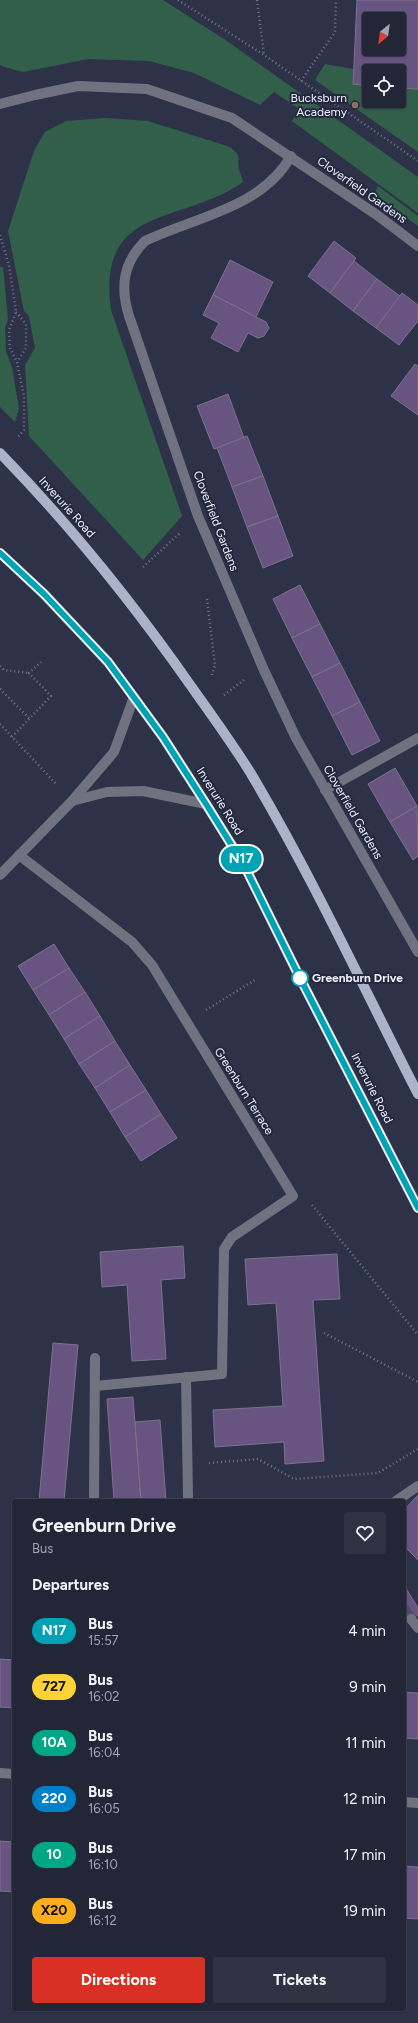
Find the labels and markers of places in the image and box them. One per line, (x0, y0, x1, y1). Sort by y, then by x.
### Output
place label: Bucksburn Academy (291, 91, 348, 119)
marker: Bucksburn Academy (350, 100, 360, 110)
marker: Greenburn Drive (291, 969, 309, 987)
place label: Greenburn Drive (312, 971, 403, 985)

